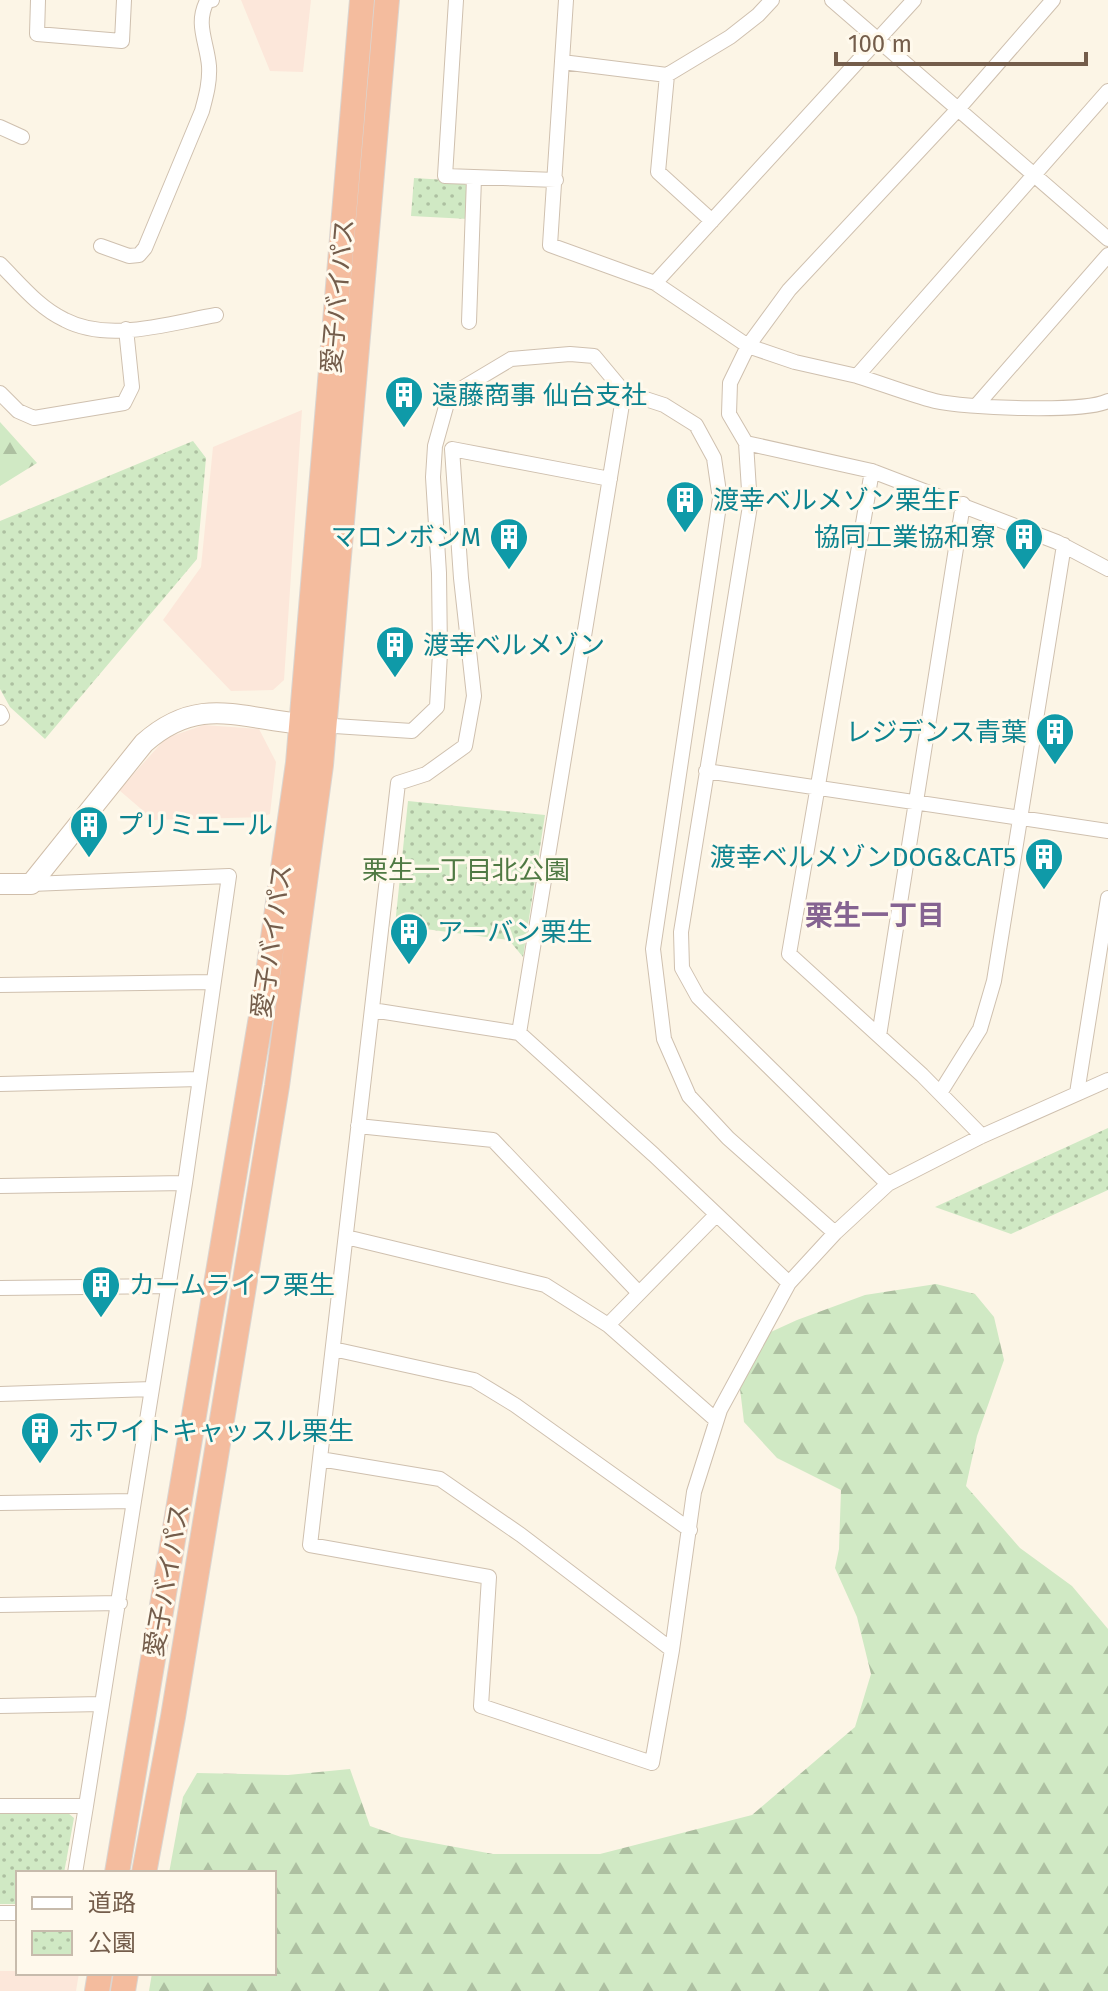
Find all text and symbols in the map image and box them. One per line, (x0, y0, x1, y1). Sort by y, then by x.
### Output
scale bar (836, 16, 1086, 66)
text: 100 m (848, 30, 912, 58)
street label: 愛子バイパス (316, 217, 360, 375)
building icon: 遠藤商事 仙台支社 (383, 374, 425, 429)
place label: 遠藤商事 仙台支社 (432, 380, 647, 411)
building icon: 渡幸ベルメゾン栗生F (664, 479, 706, 534)
place label: 渡幸ベルメゾン栗生F (713, 485, 960, 516)
building icon: マロンボンM (488, 516, 530, 571)
building icon: 協同工業協和寮 (1003, 516, 1045, 571)
place label: マロンボンM (331, 522, 481, 553)
place label: 協同工業協和寮 (814, 522, 996, 553)
building icon: 渡幸ベルメゾン (374, 624, 416, 679)
place label: 渡幸ベルメゾン (423, 630, 605, 661)
building icon: レジデンス青葉 (1034, 711, 1076, 766)
place label: レジデンス青葉 (846, 717, 1027, 748)
building icon: プリミエール (68, 804, 110, 859)
place label: プリミエール (117, 810, 273, 841)
building icon: 渡幸ベルメゾンDOG&CAT5 (1023, 836, 1065, 891)
place label: 渡幸ベルメゾンDOG&CAT5 (710, 842, 1016, 873)
park label: 栗生一丁目北公園 (362, 855, 570, 886)
street label: 愛子バイパス (246, 862, 298, 1020)
district label: 栗生一丁目 (805, 899, 945, 932)
building icon: アーバン栗生 (388, 911, 430, 966)
place label: アーバン栗生 (437, 917, 592, 948)
building icon: カームライフ栗生 (80, 1264, 122, 1319)
place label: カームライフ栗生 (129, 1270, 335, 1301)
building icon: ホワイトキャッスル栗生 (19, 1410, 61, 1465)
place label: ホワイトキャッスル栗生 (68, 1416, 354, 1447)
street label: 愛子バイパス (138, 1501, 196, 1659)
legend (16, 1871, 276, 1975)
text: 道路 (88, 1889, 136, 1917)
text: 公園 (88, 1929, 136, 1957)

